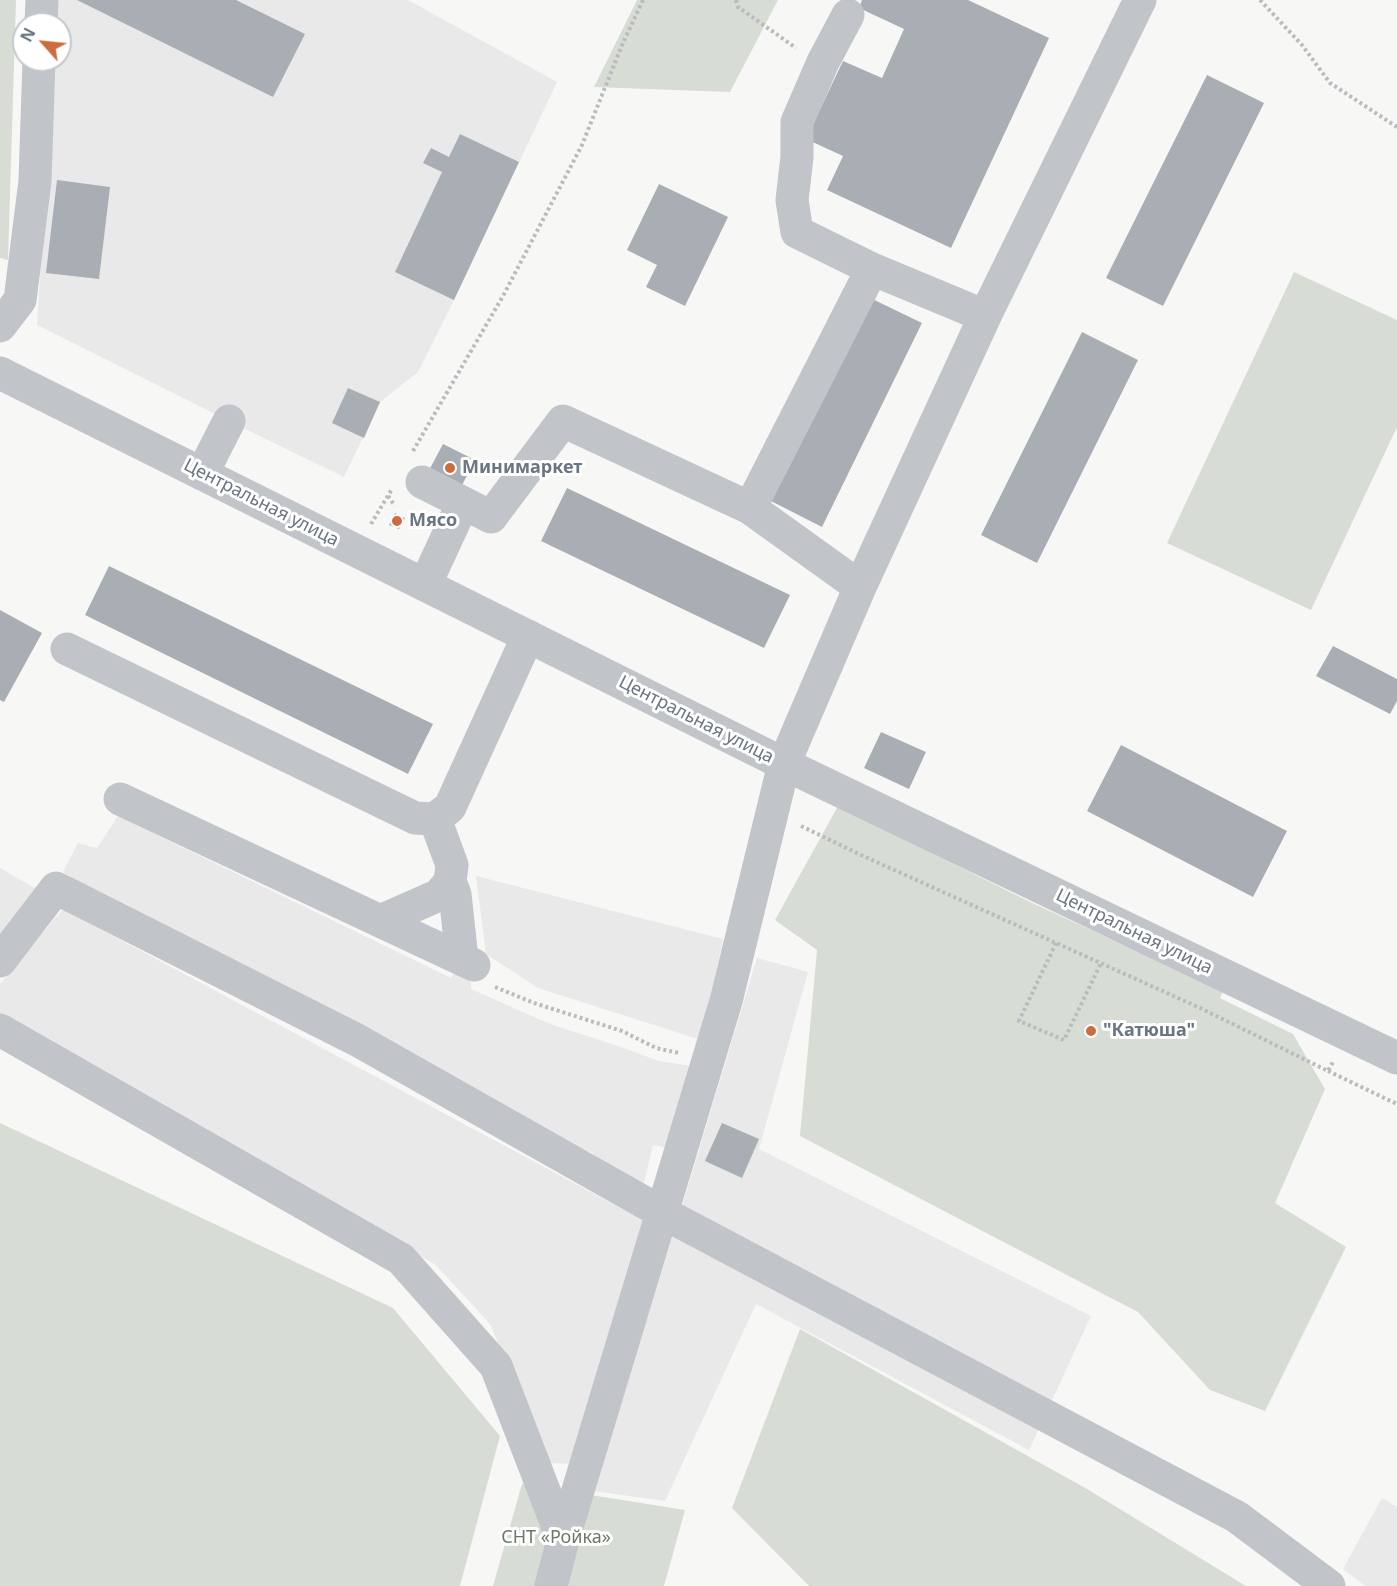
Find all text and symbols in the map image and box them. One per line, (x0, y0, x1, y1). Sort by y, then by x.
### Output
north arrow (12, 12, 72, 72)
text: N (15, 24, 40, 46)
street label: Центральная улица (180, 455, 342, 551)
place label: Минимаркет (462, 457, 582, 479)
marker: Минимаркет (443, 461, 457, 475)
place label: Мясо (409, 510, 457, 532)
marker: Мясо (390, 514, 404, 528)
street label: Центральная улица (615, 672, 777, 768)
street label: Центральная улица (1052, 885, 1216, 979)
place label: "Катюша" (1103, 1020, 1195, 1042)
marker: "Катюша" (1084, 1024, 1098, 1038)
park label: СНТ «Ройка» (501, 1527, 611, 1549)

